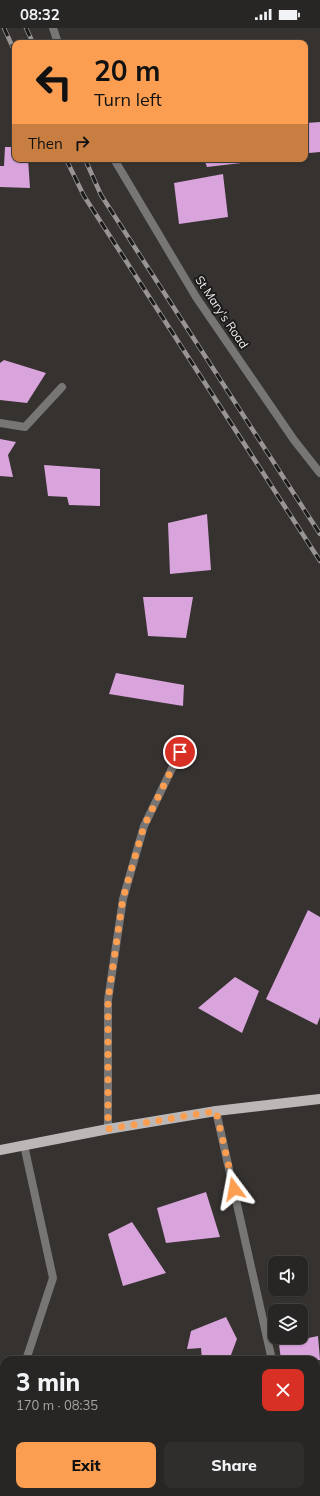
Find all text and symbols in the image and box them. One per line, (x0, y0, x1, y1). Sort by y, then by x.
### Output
text: 08:32 (20, 5, 60, 24)
text: 20 m (94, 53, 160, 88)
icon: left (28, 56, 80, 108)
text: Turn left (94, 88, 162, 111)
icon: right (71, 132, 93, 154)
text: Then (28, 134, 63, 153)
street label: St Mary's Road (192, 273, 252, 351)
pin (163, 735, 197, 769)
icon: arrive (169, 741, 191, 763)
position arrow (213, 1168, 255, 1210)
map controls (268, 1256, 308, 1344)
button: sound (268, 1256, 308, 1296)
button: layers (268, 1304, 308, 1344)
text: 3 min (16, 1367, 80, 1397)
button: close (262, 1369, 304, 1411)
text: 170 m · 08:35 (16, 1397, 98, 1413)
button: Exit (16, 1442, 156, 1488)
button: Share (164, 1442, 304, 1488)

